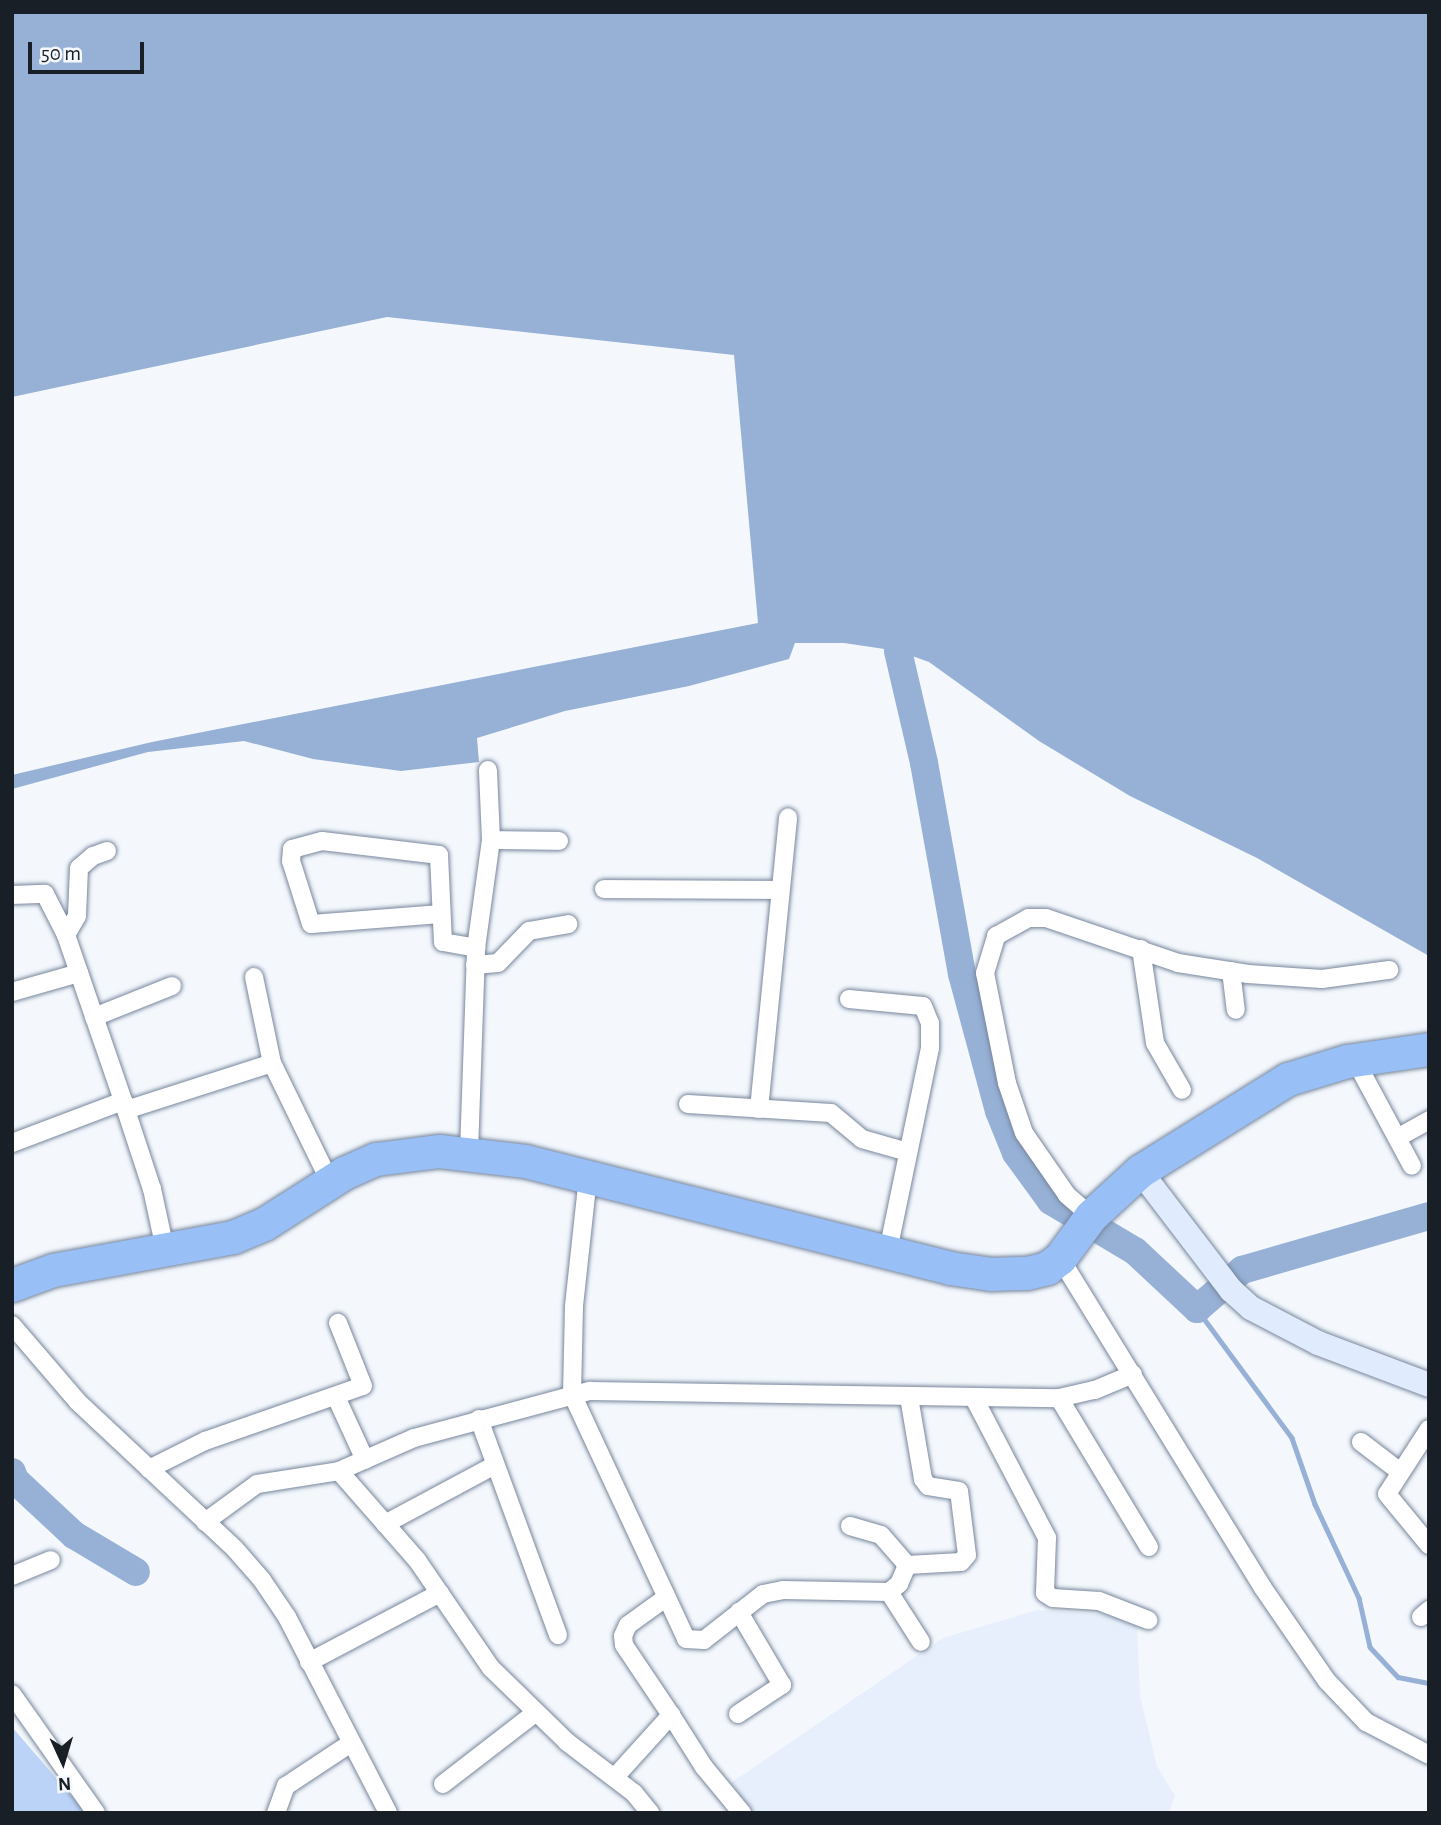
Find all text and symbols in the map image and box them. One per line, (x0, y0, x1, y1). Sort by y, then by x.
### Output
scale bar (32, 28, 147, 72)
text: 50 m (41, 43, 81, 64)
north arrow (28, 1727, 98, 1797)
text: N (57, 1774, 72, 1793)

